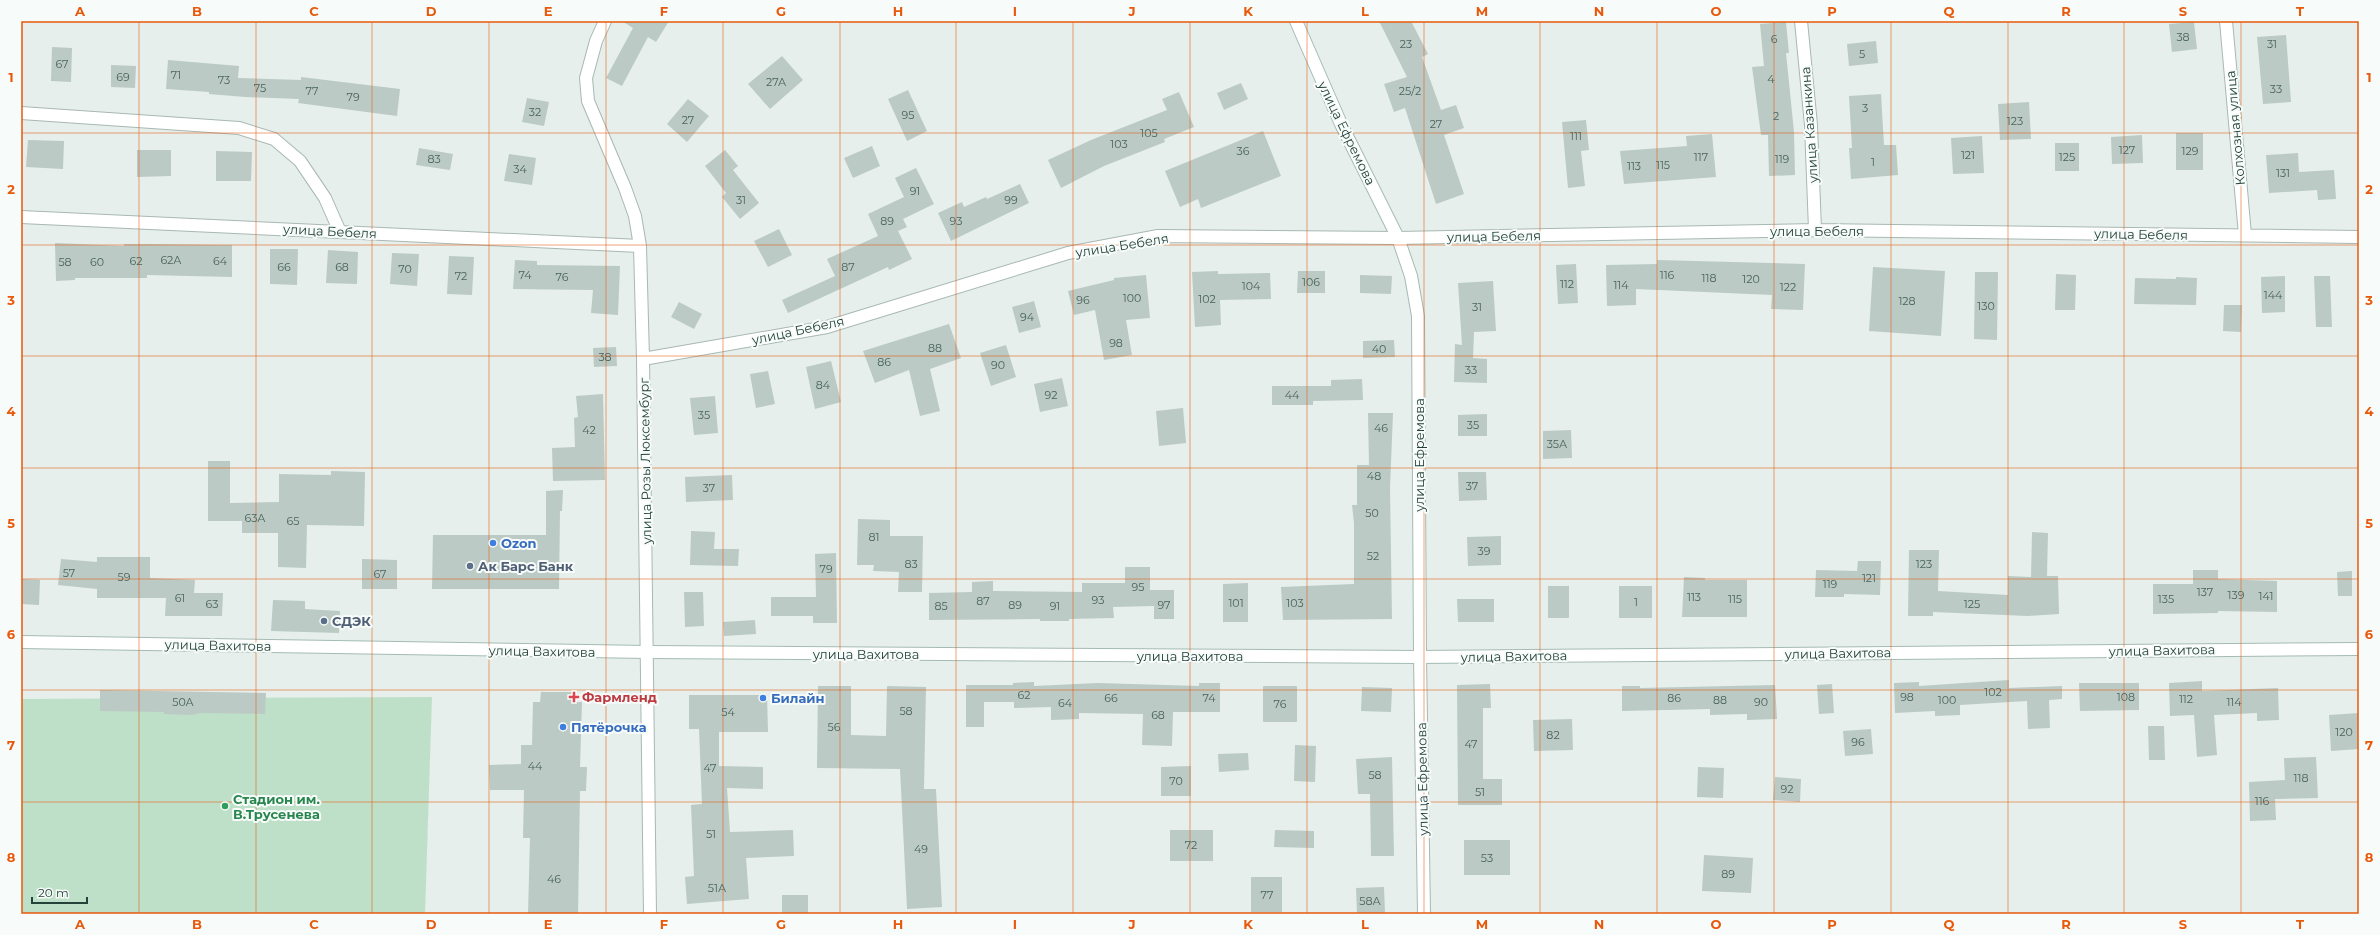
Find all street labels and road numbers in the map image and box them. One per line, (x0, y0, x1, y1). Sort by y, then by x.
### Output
street label: улица Казанкина (1797, 66, 1821, 185)
street label: Колхозная улица (2222, 70, 2248, 186)
street label: улица Ефремова (1314, 78, 1379, 188)
street label: улица Бебеля (282, 220, 377, 241)
street label: улица Бебеля (1769, 223, 1864, 239)
street label: улица Бебеля (2093, 225, 2188, 243)
street label: улица Бебеля (1446, 227, 1541, 245)
street label: улица Бебеля (1073, 230, 1170, 260)
street label: улица Бебеля (749, 312, 846, 348)
street label: улица Розы Люксембург (636, 377, 654, 546)
street label: улица Ефремова (1411, 398, 1427, 513)
street label: улица Вахитова (164, 636, 271, 654)
street label: улица Вахитова (2108, 641, 2215, 659)
street label: улица Вахитова (488, 642, 595, 660)
street label: улица Вахитова (1784, 644, 1891, 662)
street label: улица Вахитова (812, 646, 919, 662)
street label: улица Вахитова (1460, 647, 1567, 665)
street label: улица Вахитова (1136, 648, 1243, 664)
street label: улица Ефремова (1413, 722, 1431, 837)

